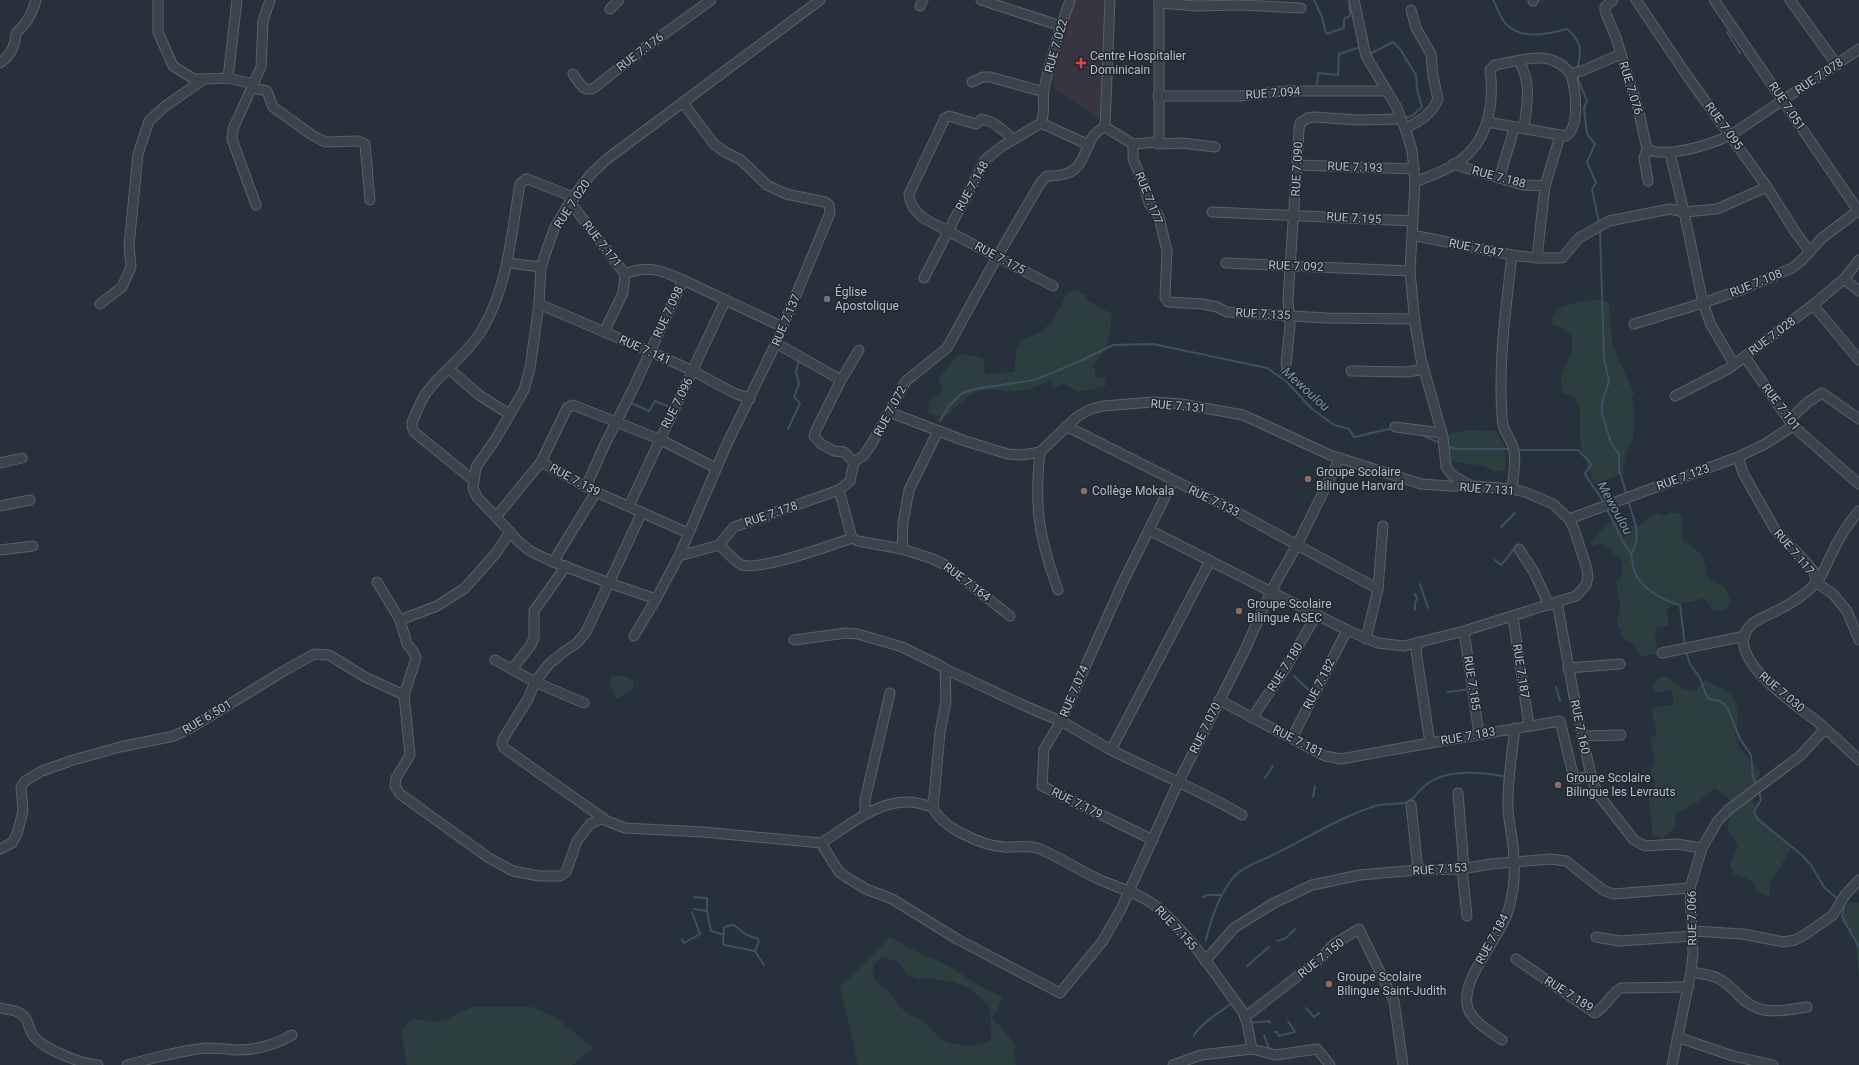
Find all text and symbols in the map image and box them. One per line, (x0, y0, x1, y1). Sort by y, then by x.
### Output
street label: RUE 7.022 (1042, 17, 1070, 74)
street label: RUE 7.176 (614, 30, 666, 74)
place label: Centre Hospitalier Dominicain (1090, 49, 1186, 77)
street label: RUE 7.078 (1792, 55, 1846, 97)
marker: Centre Hospitalier Dominicain (1075, 57, 1087, 69)
street label: RUE 7.076 (1616, 60, 1646, 117)
street label: RUE 7.051 (1766, 79, 1808, 133)
street label: RUE 7.094 (1245, 84, 1301, 102)
street label: RUE 7.095 (1702, 100, 1746, 153)
street label: RUE 7.090 (1289, 141, 1305, 197)
street label: RUE 7.148 (953, 158, 992, 214)
street label: RUE 7.193 (1327, 159, 1383, 175)
street label: RUE 7.188 (1471, 163, 1528, 191)
street label: RUE 7.177 (1132, 170, 1166, 226)
street label: RUE 7.020 (551, 177, 593, 231)
street label: RUE 7.195 (1326, 210, 1382, 226)
street label: RUE 7.171 (580, 218, 624, 270)
street label: RUE 7.047 (1448, 236, 1505, 260)
street label: RUE 7.175 (972, 239, 1028, 277)
street label: RUE 7.092 (1268, 258, 1324, 274)
street label: RUE 7.108 (1728, 266, 1784, 300)
street label: RUE 7.098 (650, 284, 686, 340)
place label: Église Apostolique (835, 284, 899, 313)
street label: RUE 7.137 (769, 292, 803, 348)
marker: Église Apostolique (822, 294, 832, 304)
street label: RUE 7.135 (1235, 306, 1291, 322)
street label: RUE 7.028 (1746, 314, 1798, 358)
street label: RUE 7.141 (617, 332, 673, 368)
water label: Mewoulou (1279, 364, 1333, 414)
street label: RUE 7.096 (658, 375, 696, 431)
street label: RUE 7.101 (1759, 381, 1803, 433)
street label: RUE 7.072 (871, 383, 909, 439)
street label: RUE 7.131 (1150, 397, 1206, 415)
street label: RUE 7.139 (547, 461, 603, 499)
street label: RUE 7.123 (1655, 461, 1711, 493)
place label: Groupe Scolaire Bilingue Harvard (1316, 465, 1404, 493)
marker: Groupe Scolaire Bilingue Harvard (1303, 474, 1313, 484)
water label: Mewoulou (1594, 479, 1636, 537)
street label: RUE 7.131 (1459, 480, 1515, 498)
street label: RUE 7.133 (1186, 483, 1242, 519)
place label: Collège Mokala (1092, 484, 1174, 498)
marker: Collège Mokala (1079, 486, 1089, 496)
street label: RUE 7.178 (743, 498, 800, 530)
street label: RUE 7.117 (1771, 526, 1817, 578)
street label: RUE 7.164 (941, 560, 993, 604)
place label: Groupe Scolaire Bilingue ASEC (1247, 597, 1332, 625)
marker: Groupe Scolaire Bilingue ASEC (1234, 606, 1244, 616)
street label: RUE 7.180 (1264, 640, 1306, 694)
street label: RUE 7.187 (1510, 643, 1532, 700)
street label: RUE 7.185 (1461, 655, 1483, 712)
street label: RUE 7.182 (1300, 656, 1338, 712)
street label: RUE 7.074 (1057, 663, 1091, 719)
street label: RUE 7.030 (1756, 669, 1808, 715)
street label: RUE 6.501 (180, 697, 234, 737)
street label: RUE 7.160 (1567, 699, 1593, 756)
street label: RUE 7.070 (1187, 700, 1223, 756)
street label: RUE 7.181 (1270, 722, 1326, 760)
street label: RUE 7.183 (1440, 724, 1496, 748)
place label: Groupe Scolaire Bilingue les Levrauts (1566, 771, 1676, 799)
marker: Groupe Scolaire Bilingue les Levrauts (1553, 780, 1563, 790)
street label: RUE 7.179 (1049, 785, 1105, 821)
street label: RUE 7.153 (1412, 860, 1468, 878)
street label: RUE 7.066 (1685, 890, 1699, 946)
street label: RUE 7.155 (1152, 903, 1200, 953)
street label: RUE 7.184 (1473, 911, 1512, 967)
street label: RUE 7.150 (1295, 935, 1347, 981)
place label: Groupe Scolaire Bilingue Saint-Judith (1337, 970, 1446, 998)
street label: RUE 7.189 (1542, 973, 1596, 1015)
marker: Groupe Scolaire Bilingue Saint-Judith (1324, 979, 1334, 989)

